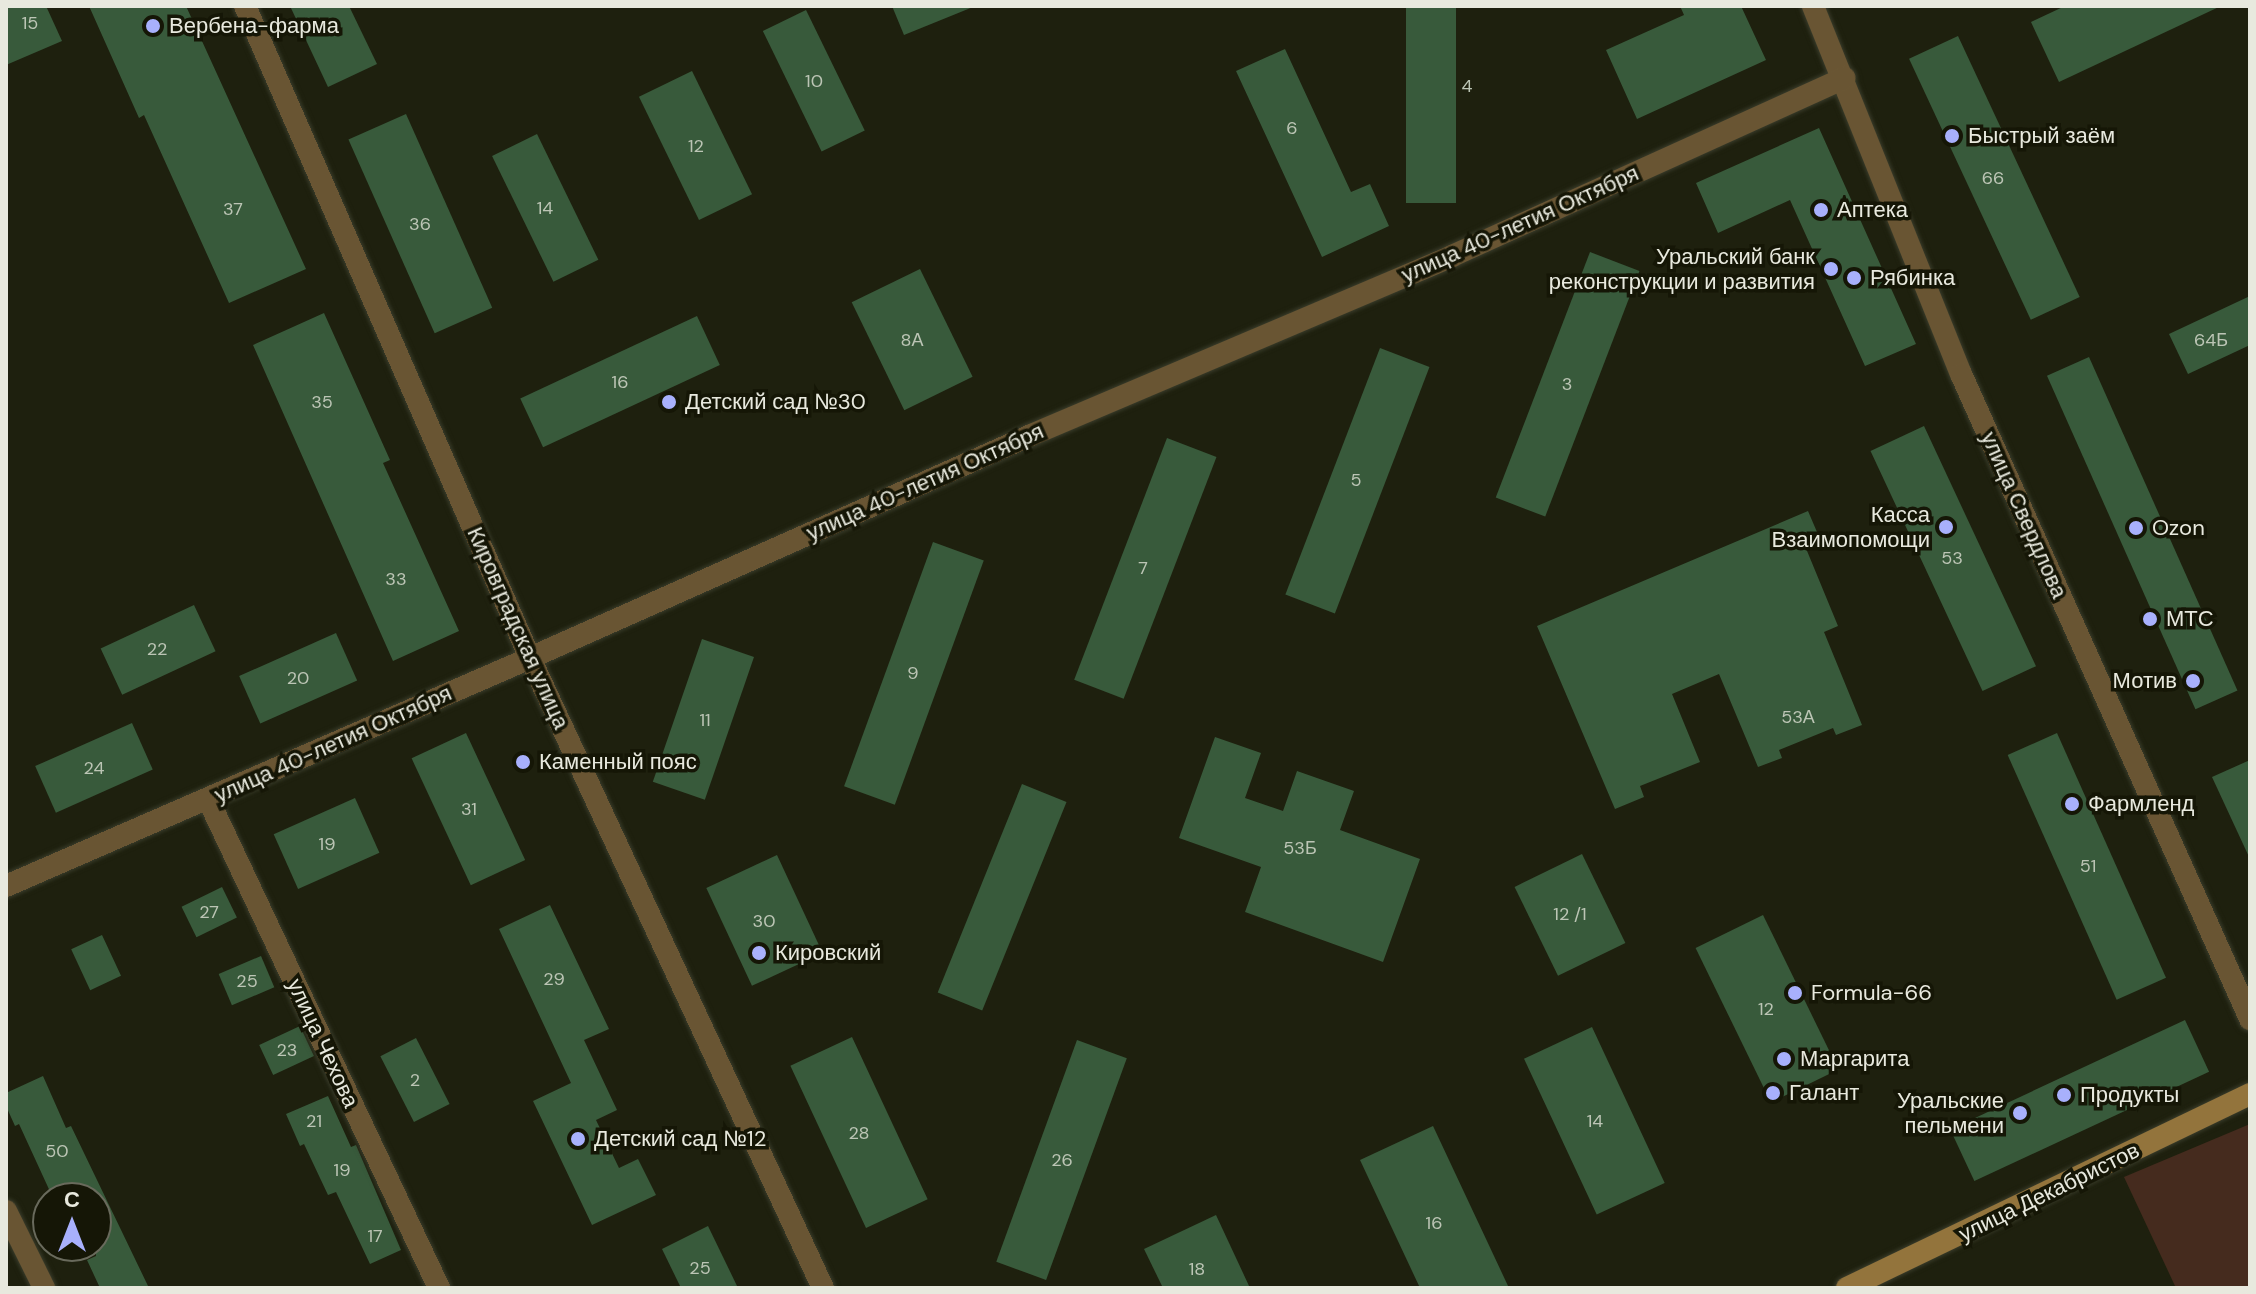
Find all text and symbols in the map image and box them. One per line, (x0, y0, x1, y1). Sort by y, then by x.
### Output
house number: 15 (22, 12, 38, 34)
place label: Вербена-фарма (169, 13, 339, 39)
marker: Вербена-фарма (144, 17, 162, 35)
house number: 10 (805, 70, 823, 92)
house number: 4 (1462, 75, 1472, 97)
house number: 6 (1286, 117, 1298, 139)
place label: Быстрый заём (1968, 123, 2115, 149)
marker: Быстрый заём (1943, 127, 1961, 145)
house number: 12 (688, 135, 704, 157)
street label: улица 40-летия Октября (1397, 160, 1643, 288)
house number: 66 (1982, 167, 2004, 189)
house number: 14 (537, 197, 553, 219)
place label: Аптека (1837, 197, 1908, 223)
house number: 37 (223, 198, 243, 220)
marker: Аптека (1812, 201, 1830, 219)
house number: 36 (409, 213, 431, 235)
place label: Уральский банк реконструкции и развития (1549, 243, 1815, 294)
marker: Уральский банк реконструкции и развития (1822, 260, 1840, 278)
place label: Рябинка (1870, 265, 1955, 291)
marker: Рябинка (1845, 269, 1863, 287)
house number: 8А (901, 329, 923, 351)
house number: 64Б (2194, 329, 2228, 351)
house number: 16 (612, 371, 628, 393)
house number: 3 (1562, 373, 1572, 395)
place label: Детский сад №30 (685, 389, 866, 415)
house number: 35 (311, 391, 333, 413)
marker: Детский сад №30 (660, 393, 678, 411)
street label: улица 40-летия Октября (802, 418, 1048, 546)
street label: улица Свердлова (1975, 428, 2073, 602)
house number: 5 (1351, 469, 1361, 491)
place label: Касса Взаимопомощи (1771, 501, 1930, 552)
place label: Ozon (2152, 515, 2205, 541)
marker: Касса Взаимопомощи (1937, 518, 1955, 536)
marker: Ozon (2127, 519, 2145, 537)
street label: Кировградская улица (462, 523, 574, 733)
house number: 53 (1941, 547, 1963, 569)
house number: 7 (1138, 557, 1148, 579)
house number: 33 (385, 568, 407, 590)
place label: МТС (2166, 606, 2214, 632)
marker: МТС (2141, 610, 2159, 628)
house number: 22 (147, 638, 167, 660)
house number: 9 (907, 662, 919, 684)
house number: 20 (287, 667, 309, 689)
place label: Мотив (2113, 668, 2177, 694)
marker: Мотив (2184, 672, 2202, 690)
street label: улица 40-летия Октября (210, 680, 456, 808)
house number: 53А (1781, 706, 1815, 728)
house number: 11 (699, 709, 711, 731)
place label: Каменный пояс (539, 749, 697, 775)
marker: Каменный пояс (514, 753, 532, 771)
house number: 24 (84, 757, 104, 779)
place label: Фармленд (2088, 791, 2194, 817)
marker: Фармленд (2063, 795, 2081, 813)
house number: 31 (461, 798, 477, 820)
house number: 19 (319, 833, 335, 855)
house number: 53Б (1283, 837, 1317, 859)
house number: 51 (2080, 855, 2096, 877)
house number: 27 (199, 901, 219, 923)
house number: 12 /1 (1553, 903, 1587, 925)
house number: 30 (753, 910, 775, 932)
place label: Кировский (775, 940, 881, 966)
marker: Кировский (750, 944, 768, 962)
house number: 29 (543, 968, 565, 990)
house number: 25 (236, 970, 258, 992)
street label: улица Чехова (282, 974, 364, 1112)
place label: Formula-66 (1811, 980, 1932, 1006)
marker: Formula-66 (1786, 984, 1804, 1002)
house number: 12 (1758, 998, 1774, 1020)
house number: 23 (276, 1039, 298, 1061)
place label: Маргарита (1800, 1046, 1909, 1072)
marker: Маргарита (1775, 1050, 1793, 1068)
house number: 2 (410, 1069, 420, 1091)
place label: Галант (1789, 1080, 1859, 1106)
place label: Продукты (2080, 1082, 2179, 1108)
marker: Галант (1764, 1084, 1782, 1102)
marker: Продукты (2055, 1086, 2073, 1104)
place label: Уральские пельмени (1897, 1087, 2004, 1138)
marker: Уральские пельмени (2011, 1104, 2029, 1122)
house number: 21 (306, 1110, 322, 1132)
house number: 14 (1587, 1110, 1603, 1132)
house number: 28 (848, 1122, 870, 1144)
place label: Детский сад №12 (594, 1126, 766, 1152)
marker: Детский сад №12 (569, 1130, 587, 1148)
street label: улица Декабристов (1954, 1137, 2144, 1247)
house number: 50 (45, 1140, 69, 1162)
house number: 26 (1051, 1149, 1073, 1171)
house number: 19 (334, 1159, 350, 1181)
north arrow (32, 1182, 112, 1262)
text: С (64, 1185, 80, 1214)
house number: 16 (1426, 1212, 1442, 1234)
house number: 17 (367, 1225, 383, 1247)
house number: 25 (689, 1257, 711, 1279)
house number: 18 (1189, 1258, 1205, 1280)

